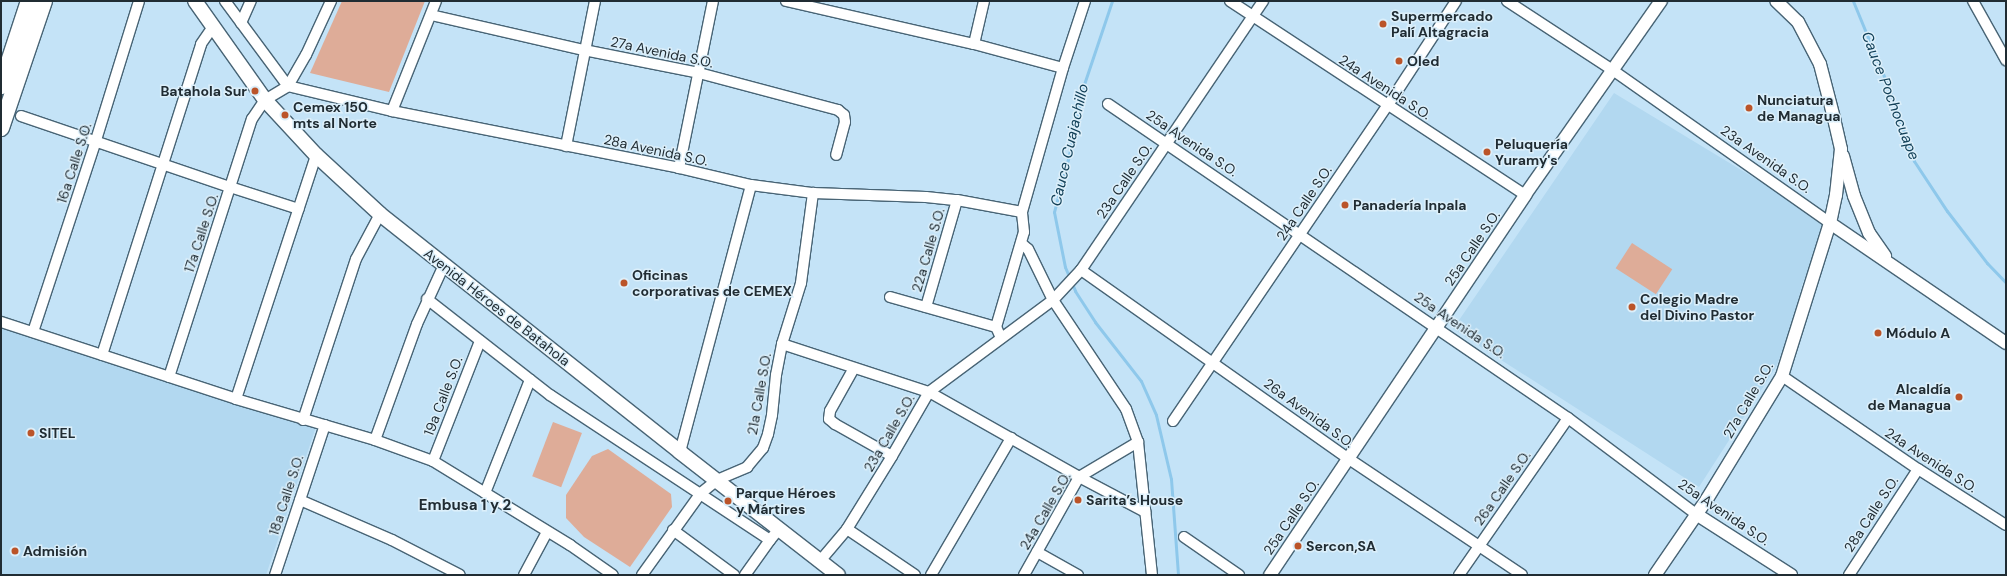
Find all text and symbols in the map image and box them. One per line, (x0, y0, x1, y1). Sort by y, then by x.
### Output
place label: Supermercado Palí Altagracia (1391, 8, 1493, 40)
marker: Supermercado Palí Altagracia (1378, 19, 1388, 29)
water label: Cauce Pochocuape (1857, 29, 1923, 163)
street label: 27a Avenida S.O. (609, 33, 715, 71)
street label: 24a Avenida S.O. (1336, 51, 1434, 123)
place label: Oled (1407, 53, 1439, 69)
marker: Oled (1394, 56, 1404, 66)
water label: Cauce Cuajachillo (1047, 82, 1093, 208)
place label: Batahola Sur (160, 83, 247, 99)
marker: Batahola Sur (250, 86, 260, 96)
place label: Nunciatura de Managua (1757, 92, 1841, 124)
place label: Cemex 150 mts al Norte (293, 99, 377, 132)
marker: Nunciatura de Managua (1744, 103, 1754, 113)
street label: 25a Avenida S.O. (1143, 106, 1241, 180)
marker: Cemex 150 mts al Norte (280, 110, 290, 120)
street label: 16a Calle S.O. (53, 121, 95, 205)
street label: 23a Avenida S.O. (1718, 122, 1814, 196)
street label: 28a Avenida S.O. (602, 131, 710, 169)
place label: Peluquería Yuramy's (1495, 136, 1568, 168)
street label: 23a Calle S.O. (1093, 140, 1155, 222)
marker: Peluquería Yuramy's (1482, 147, 1492, 157)
street label: 24a Calle S.O. (1273, 162, 1335, 244)
street label: 17a Calle S.O. (180, 191, 222, 275)
place label: Panadería Inpala (1353, 197, 1466, 213)
marker: Panadería Inpala (1340, 200, 1350, 210)
street label: 22a Calle S.O. (908, 206, 948, 294)
street label: 25a Calle S.O. (1441, 207, 1503, 289)
street label: Avenida Héroes de Batahola (421, 245, 573, 369)
place label: Oficinas corporativas de CEMEX (632, 267, 792, 300)
marker: Oficinas corporativas de CEMEX (619, 278, 629, 288)
street label: 25a Avenida S.O. (1411, 288, 1509, 362)
place label: Colegio Madre del Divino Pastor (1640, 291, 1754, 324)
marker: Colegio Madre del Divino Pastor (1627, 302, 1637, 312)
place label: Módulo A (1886, 325, 1950, 341)
marker: Módulo A (1873, 328, 1883, 338)
street label: 21a Calle S.O. (744, 352, 774, 436)
street label: 19a Calle S.O. (420, 354, 466, 438)
street label: 27a Calle S.O. (1719, 359, 1777, 441)
street label: 26a Avenida S.O. (1261, 375, 1357, 451)
place label: Alcaldía de Managua (1867, 381, 1951, 414)
street label: 23a Calle S.O. (860, 391, 918, 475)
marker: Alcaldía de Managua (1954, 392, 1964, 402)
street label: 24a Avenida S.O. (1882, 424, 1980, 496)
place label: SITEL (39, 425, 76, 441)
marker: SITEL (26, 428, 36, 438)
street label: 26a Calle S.O. (1470, 447, 1534, 529)
street label: 18a Calle S.O. (265, 453, 307, 537)
street label: 24a Calle S.O. (1016, 469, 1074, 553)
street label: 28a Calle S.O. (1840, 473, 1902, 555)
street label: 25a Avenida S.O. (1675, 475, 1773, 549)
street label: 25a Calle S.O. (1260, 476, 1322, 558)
place label: Parque Héroes y Mártires (736, 485, 836, 518)
place label: Sarita’s House (1086, 492, 1183, 508)
marker: Sarita’s House (1073, 495, 1083, 505)
marker: Parque Héroes y Mártires (723, 496, 733, 506)
district label: Embusa 1 y 2 (419, 497, 511, 515)
place label: Sercon,SA (1306, 538, 1376, 554)
marker: Sercon,SA (1293, 541, 1303, 551)
place label: Admisión (23, 543, 87, 559)
marker: Admisión (10, 546, 20, 556)

